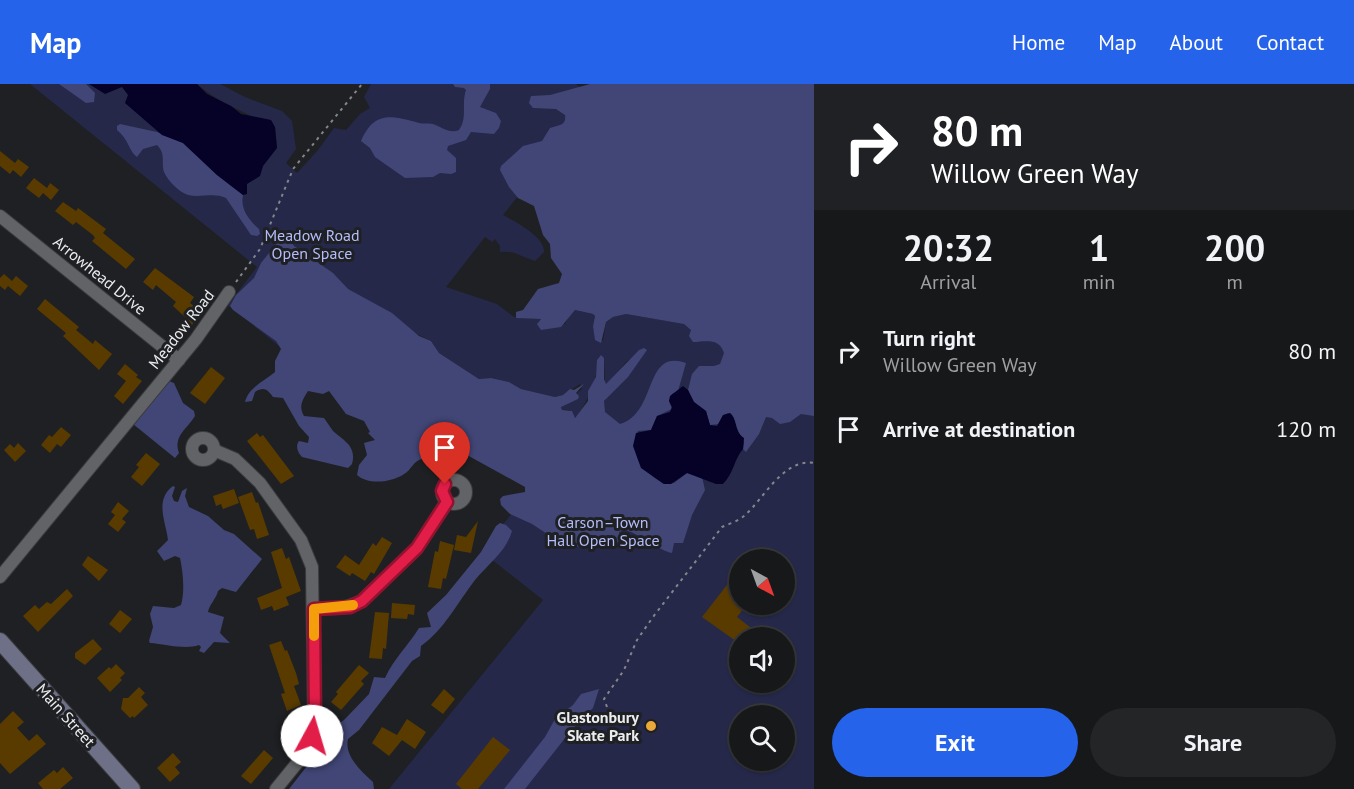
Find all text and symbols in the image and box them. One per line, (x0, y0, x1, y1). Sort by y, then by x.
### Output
text: Map (30, 24, 81, 61)
text: Home (1012, 29, 1065, 56)
text: Map (1098, 29, 1137, 56)
text: About (1170, 29, 1223, 56)
text: Contact (1256, 29, 1324, 56)
text: 80 m (931, 103, 1023, 158)
icon: right (832, 108, 910, 186)
text: Willow Green Way (931, 156, 1138, 190)
text: 20:32 (903, 224, 994, 271)
text: 1 (1089, 224, 1109, 271)
text: 200 (1204, 224, 1265, 271)
park label: Meadow Road Open Space (264, 225, 360, 263)
street label: Arrowhead Drive (49, 231, 151, 319)
text: Arrival (920, 269, 976, 295)
text: min (1083, 269, 1115, 295)
text: m (1227, 269, 1243, 295)
street label: Meadow Road (144, 285, 218, 373)
text: Turn right (883, 324, 975, 352)
icon: right (832, 335, 865, 368)
text: 80 m (1288, 337, 1336, 365)
text: Willow Green Way (883, 352, 1037, 378)
icon: arrive (832, 413, 865, 446)
text: Arrive at destination (883, 415, 1075, 443)
text: 120 m (1276, 415, 1336, 443)
pin (419, 422, 470, 484)
icon: arrive (428, 431, 461, 464)
park label: Carson–Town Hall Open Space (546, 512, 660, 550)
north arrow (729, 549, 795, 615)
map controls (729, 549, 795, 771)
button: sound (729, 627, 795, 693)
street label: Main Street (32, 679, 100, 751)
position arrow (280, 704, 344, 768)
button: search (729, 705, 795, 771)
place label: Glastonbury Skate Park (557, 707, 639, 745)
button: Exit (832, 708, 1078, 777)
button: Share (1090, 708, 1336, 777)
marker: Glastonbury Skate Park (644, 719, 658, 733)

